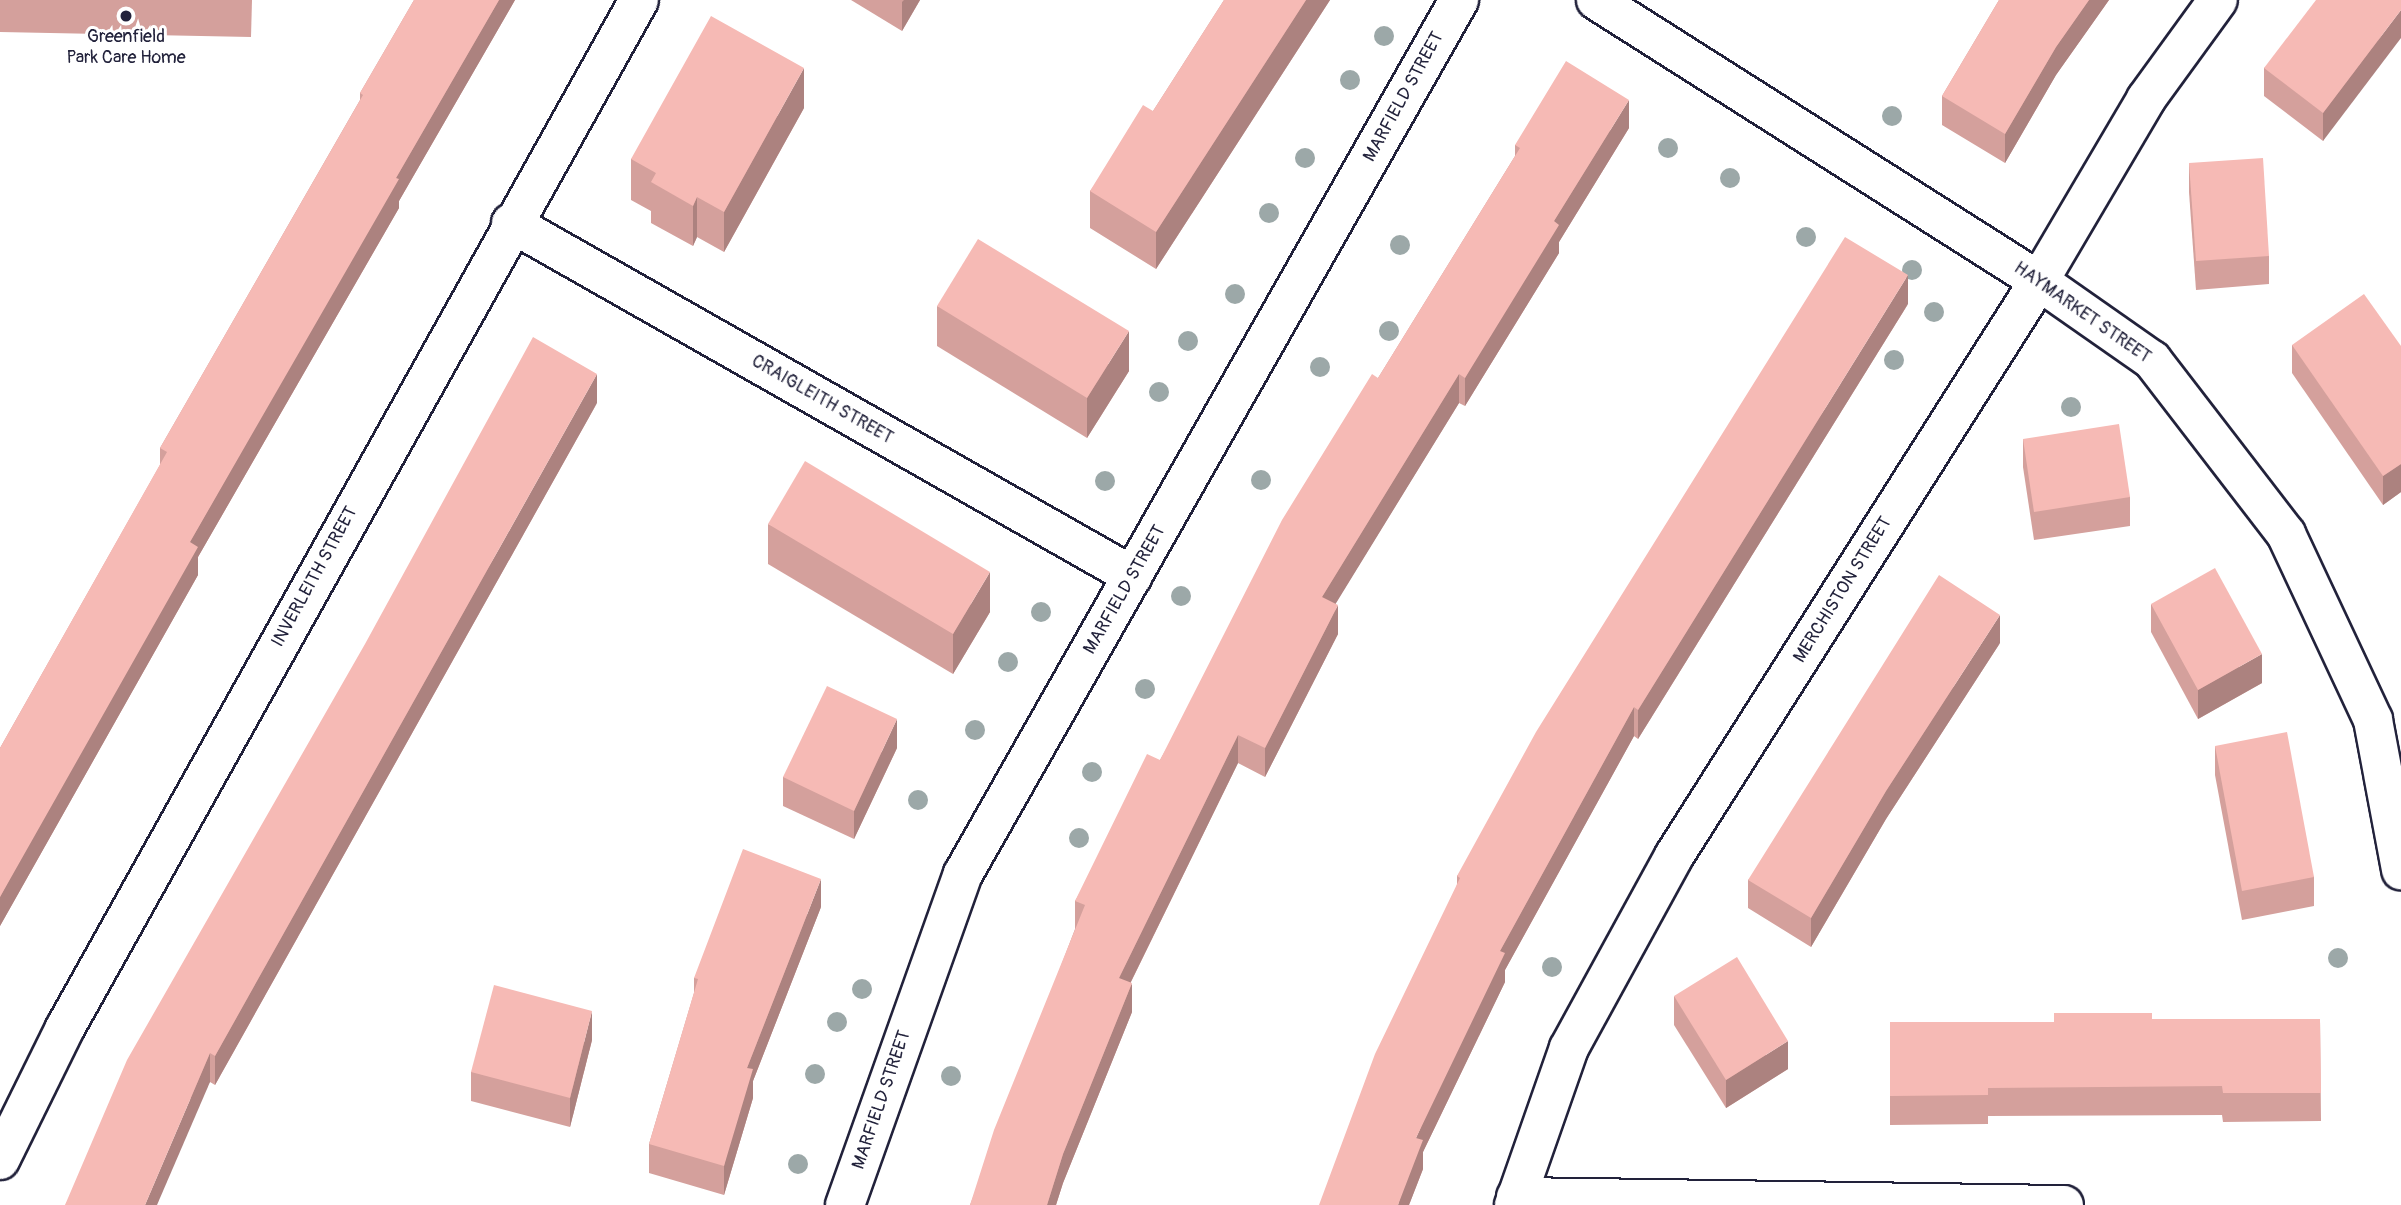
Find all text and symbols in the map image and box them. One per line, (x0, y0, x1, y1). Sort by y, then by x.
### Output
marker: Greenfield Park Care Home (118, 8, 134, 24)
place label: Greenfield Park Care Home (66, 27, 186, 70)
street label: MARFIELD STREET (1359, 28, 1449, 166)
street label: HAYMARKET STREET (2009, 258, 2155, 368)
street label: CRAIGLEITH STREET (747, 351, 897, 449)
street label: INVERLEITH STREET (267, 503, 363, 651)
street label: MERCHISTON STREET (1789, 513, 1897, 667)
street label: MARFIELD STREET (1079, 522, 1171, 658)
street label: MARFIELD STREET (848, 1028, 916, 1172)

